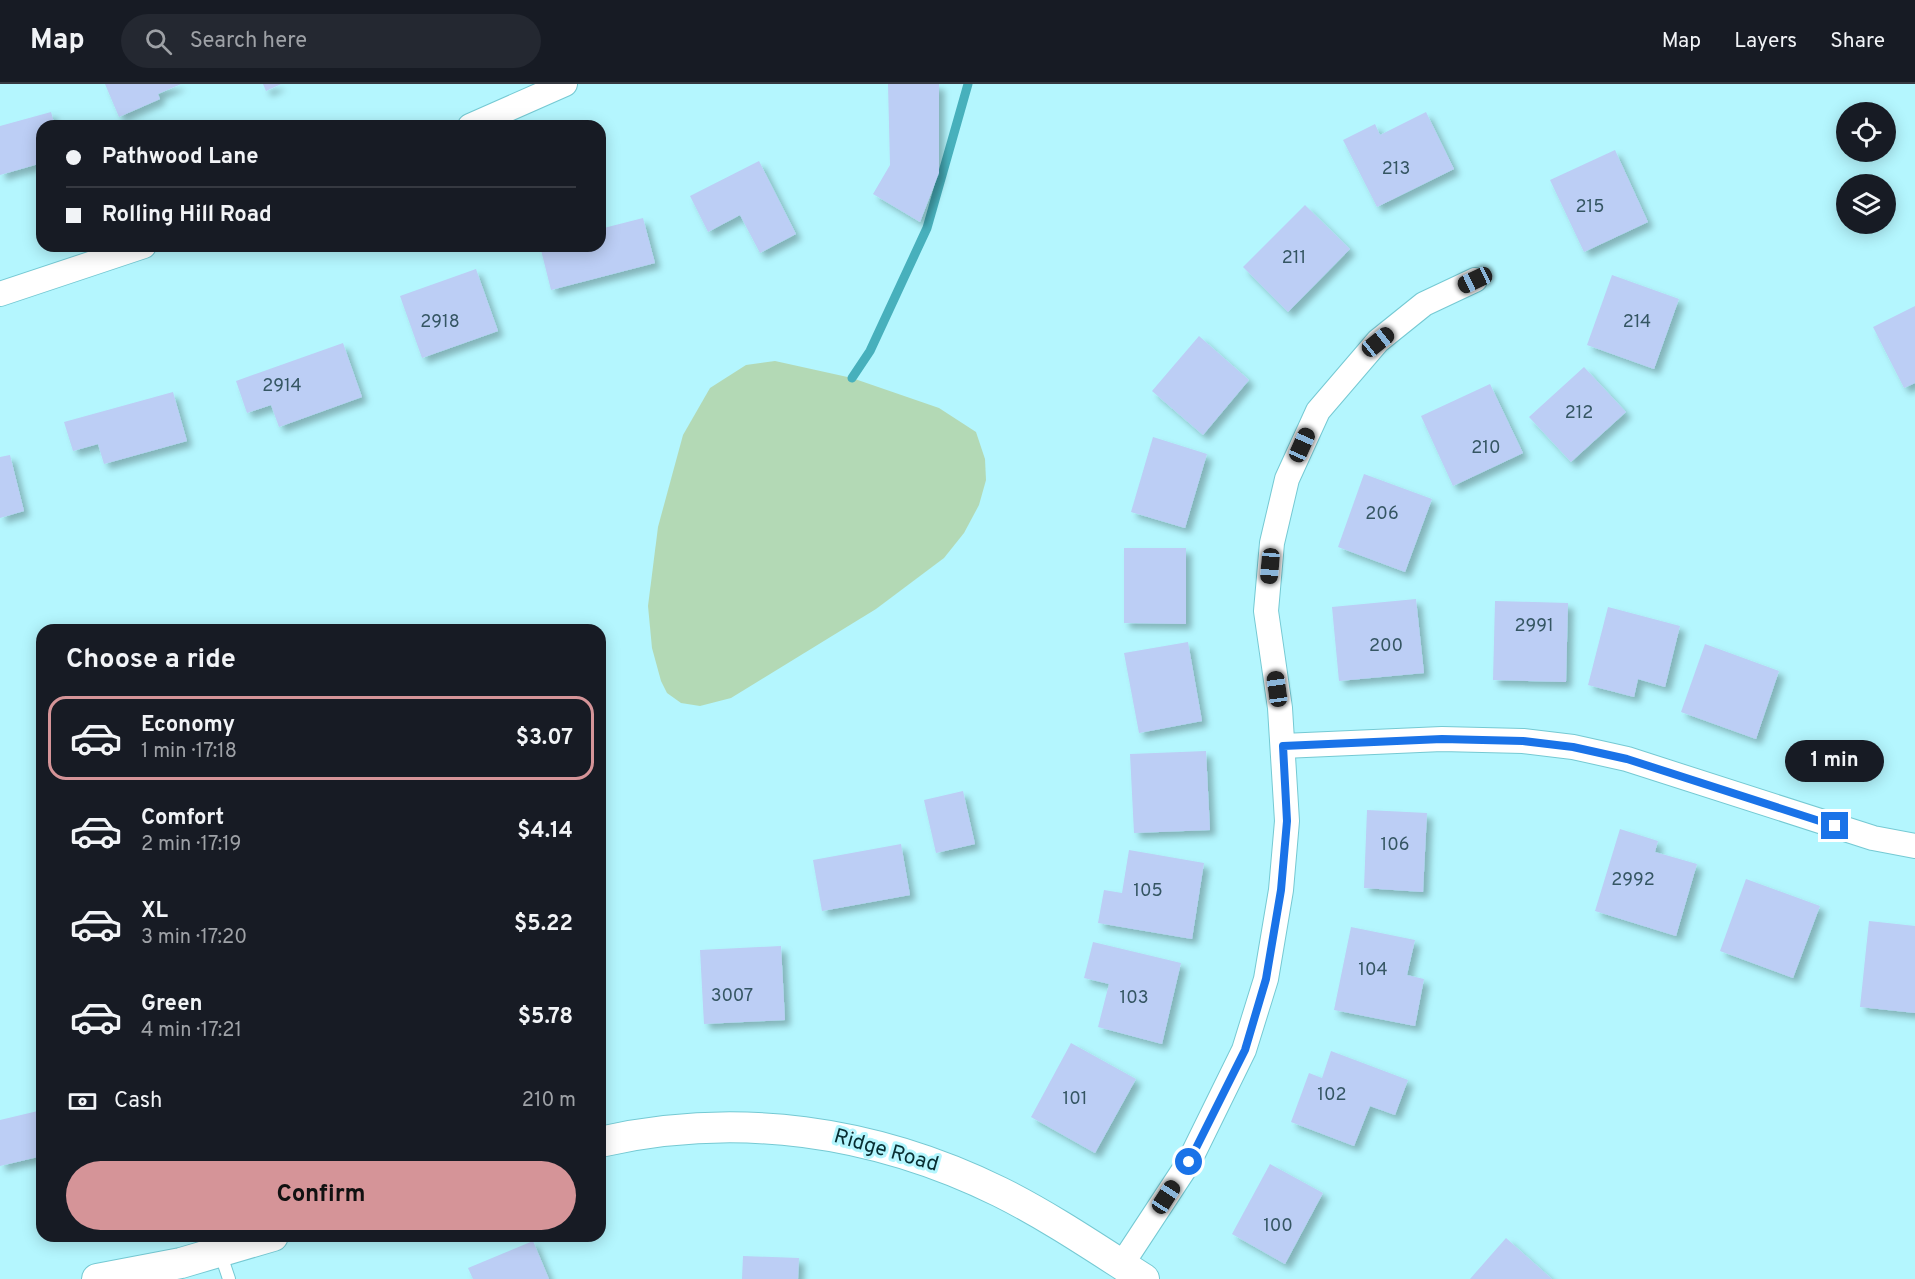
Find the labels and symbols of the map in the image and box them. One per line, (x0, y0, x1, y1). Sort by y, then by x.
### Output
house number: 213 (1382, 158, 1410, 181)
house number: 215 (1576, 196, 1604, 219)
house number: 211 (1282, 247, 1306, 270)
car (1455, 264, 1495, 296)
house number: 2918 (420, 311, 460, 334)
house number: 214 (1623, 311, 1651, 334)
car (1358, 324, 1398, 360)
house number: 2914 (262, 375, 302, 398)
house number: 212 (1565, 402, 1593, 425)
car (1286, 425, 1318, 465)
house number: 210 (1471, 437, 1501, 460)
house number: 206 (1365, 503, 1399, 526)
car (1259, 547, 1281, 585)
house number: 2991 (1514, 615, 1554, 638)
house number: 200 (1369, 635, 1403, 658)
car (1266, 670, 1288, 708)
callout: 1 min (1786, 739, 1884, 781)
route end (1821, 812, 1848, 839)
house number: 106 (1380, 834, 1410, 857)
house number: 2992 (1611, 869, 1655, 892)
house number: 105 (1133, 880, 1163, 903)
house number: 104 (1358, 959, 1388, 982)
house number: 3007 (711, 985, 753, 1008)
house number: 103 (1119, 987, 1149, 1010)
house number: 102 (1317, 1084, 1347, 1107)
house number: 101 (1063, 1088, 1087, 1111)
street label: Ridge Road (831, 1123, 941, 1179)
route start (1175, 1148, 1202, 1175)
car (1149, 1177, 1183, 1217)
house number: 100 (1263, 1215, 1293, 1238)

